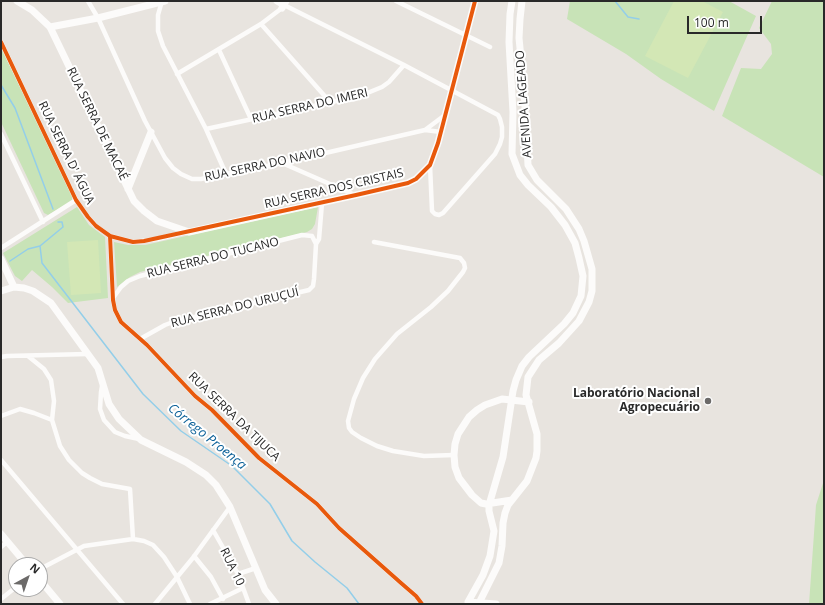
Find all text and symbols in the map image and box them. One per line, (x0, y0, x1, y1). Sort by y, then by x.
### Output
scale bar (689, 8, 764, 34)
text: 100 m (694, 14, 729, 31)
street label: AVENIDA LAGEADO (513, 50, 535, 158)
street label: RUA SERRA DE MACAÉ (63, 65, 131, 183)
street label: RUA SERRA DO IMERI (251, 86, 369, 126)
street label: RUA SERRA D' ÁGUA (35, 99, 97, 207)
street label: RUA SERRA DO NAVIO (203, 145, 327, 185)
street label: RUA SERRA DOS CRISTAIS (263, 166, 405, 212)
street label: RUA SERRA DO TUCANO (145, 235, 281, 281)
street label: RUA SERRA DO URUÇUÍ (170, 285, 300, 331)
street label: RUA SERRA DA TIJUCA (185, 369, 283, 465)
place label: Laboratório Nacional Agropecuário (573, 387, 700, 415)
marker: Laboratório Nacional Agropecuário (703, 396, 713, 406)
water label: Córrego Proença (165, 401, 249, 473)
street label: RUA 10 (217, 546, 247, 588)
north arrow (8, 557, 48, 597)
text: N (27, 560, 44, 577)

